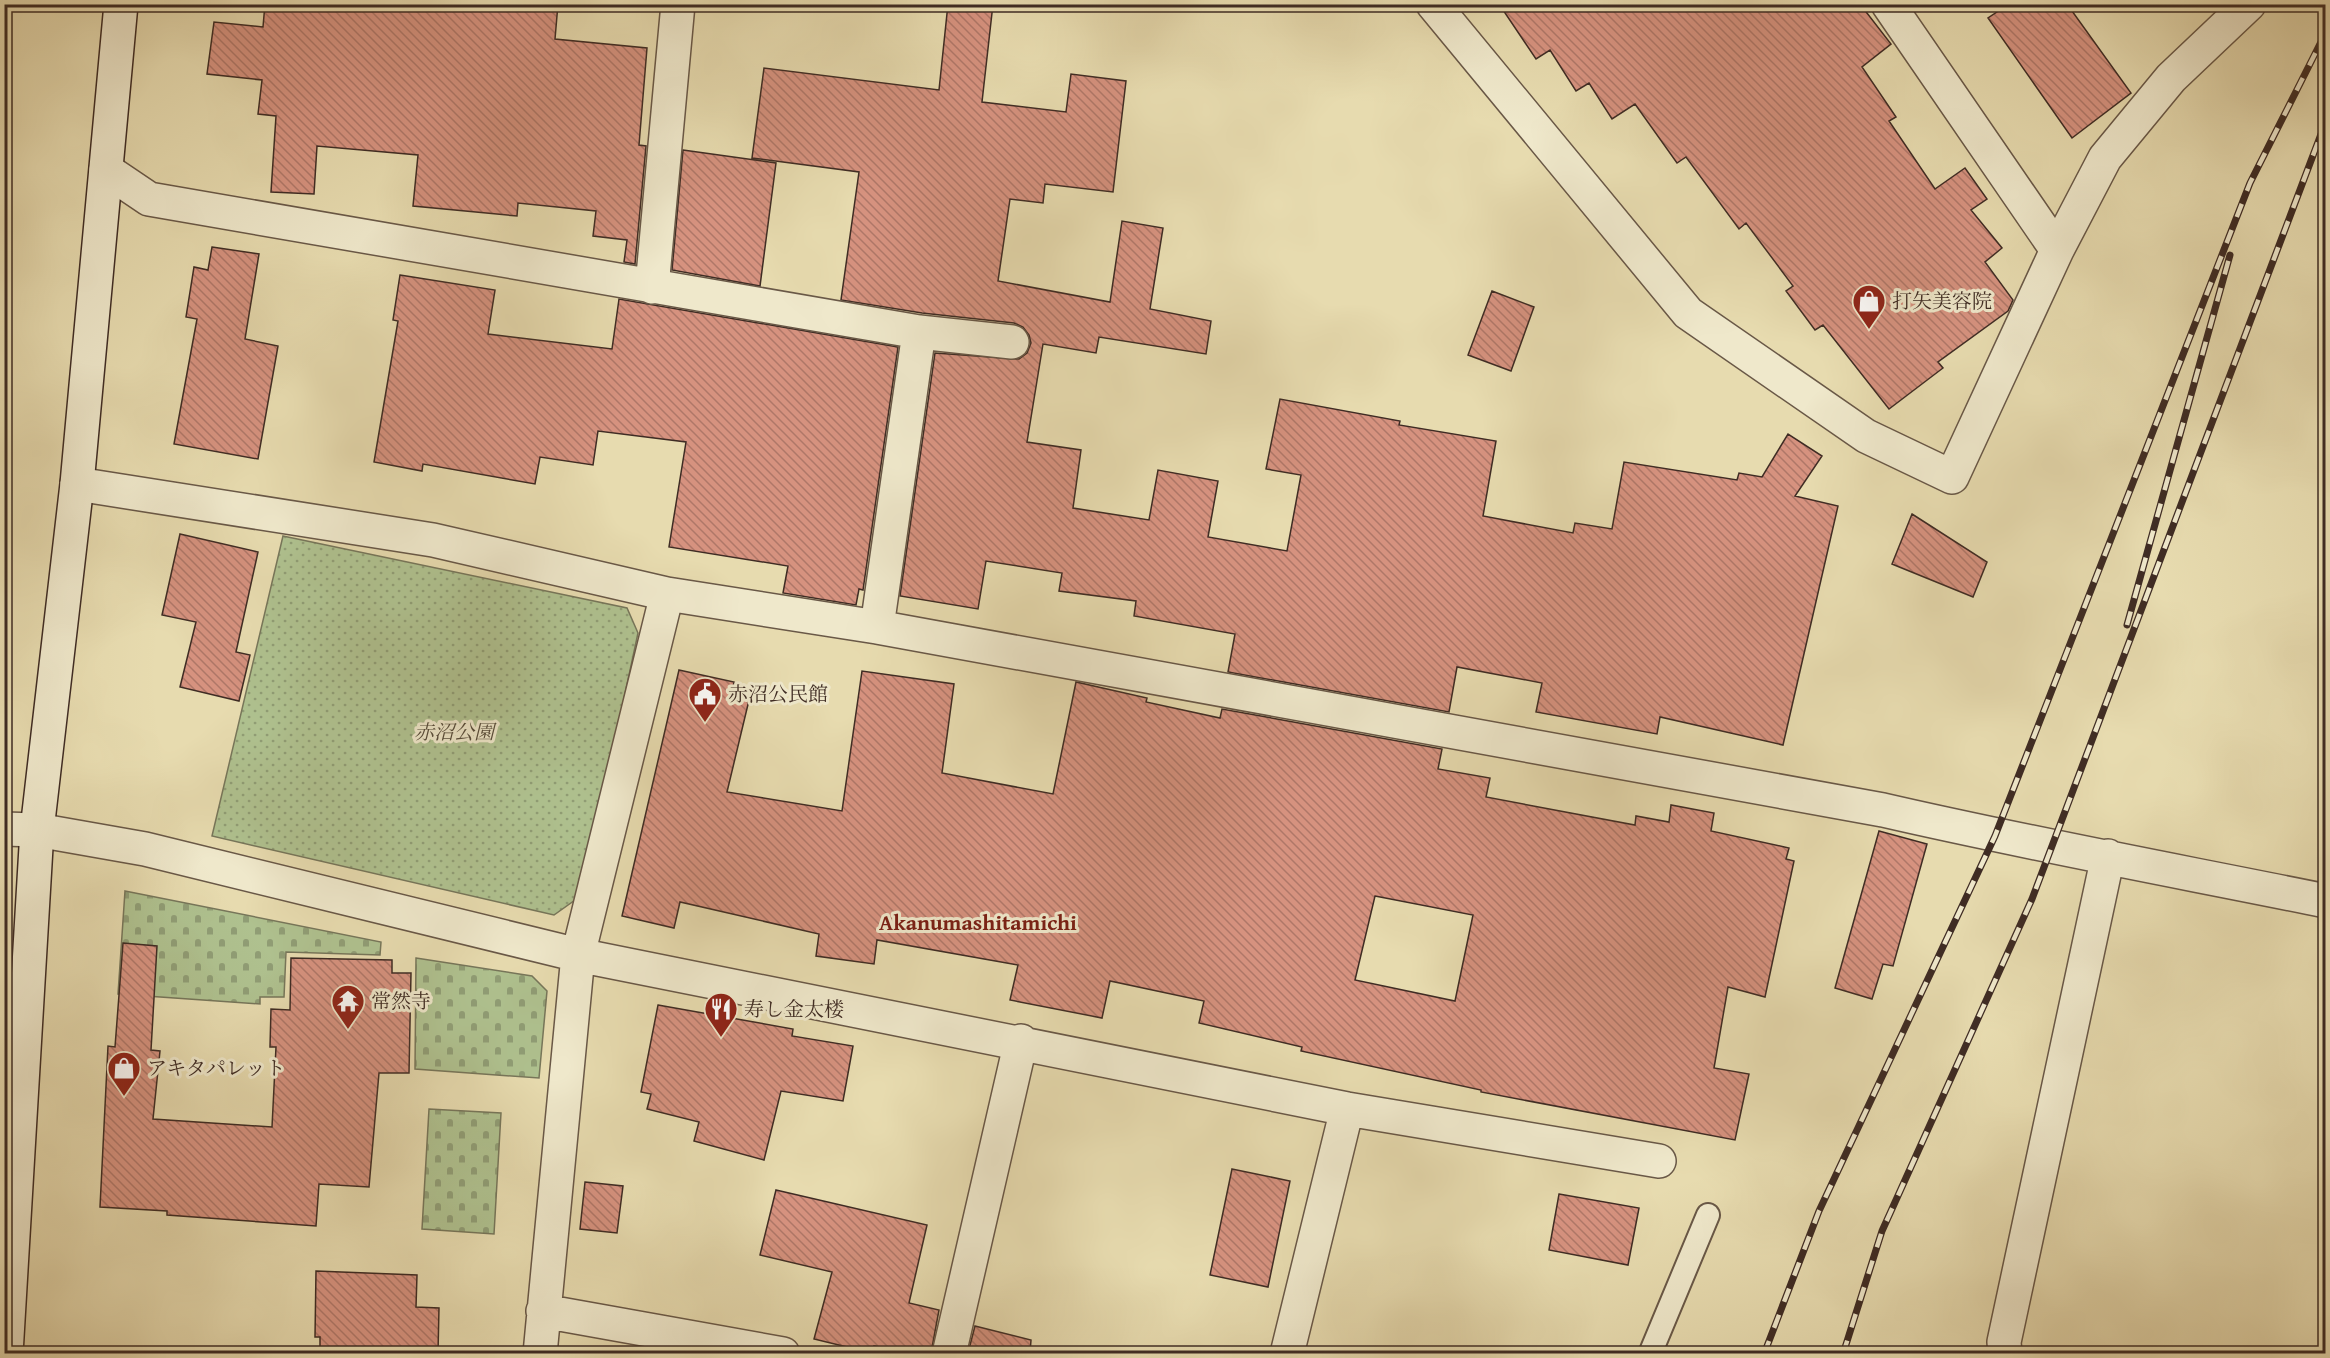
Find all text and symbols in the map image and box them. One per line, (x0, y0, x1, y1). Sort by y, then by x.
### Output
shop icon: 打矢美容院 (1851, 283, 1887, 330)
place label: 打矢美容院 (1892, 286, 1992, 315)
public building icon: 赤沼公民館 (687, 676, 723, 723)
place label: 赤沼公民館 (728, 679, 828, 708)
park label: 赤沼公園 (414, 717, 497, 746)
district label: Akanumashitamichi (879, 906, 1077, 938)
temple icon: 常然寺 (330, 983, 366, 1030)
place label: 常然寺 (371, 986, 431, 1015)
restaurant icon: 寿し金太楼 (703, 991, 739, 1038)
place label: 寿し金太楼 (744, 994, 844, 1023)
shop icon: アキタパレット (106, 1050, 142, 1097)
place label: アキタパレット (147, 1053, 286, 1082)

